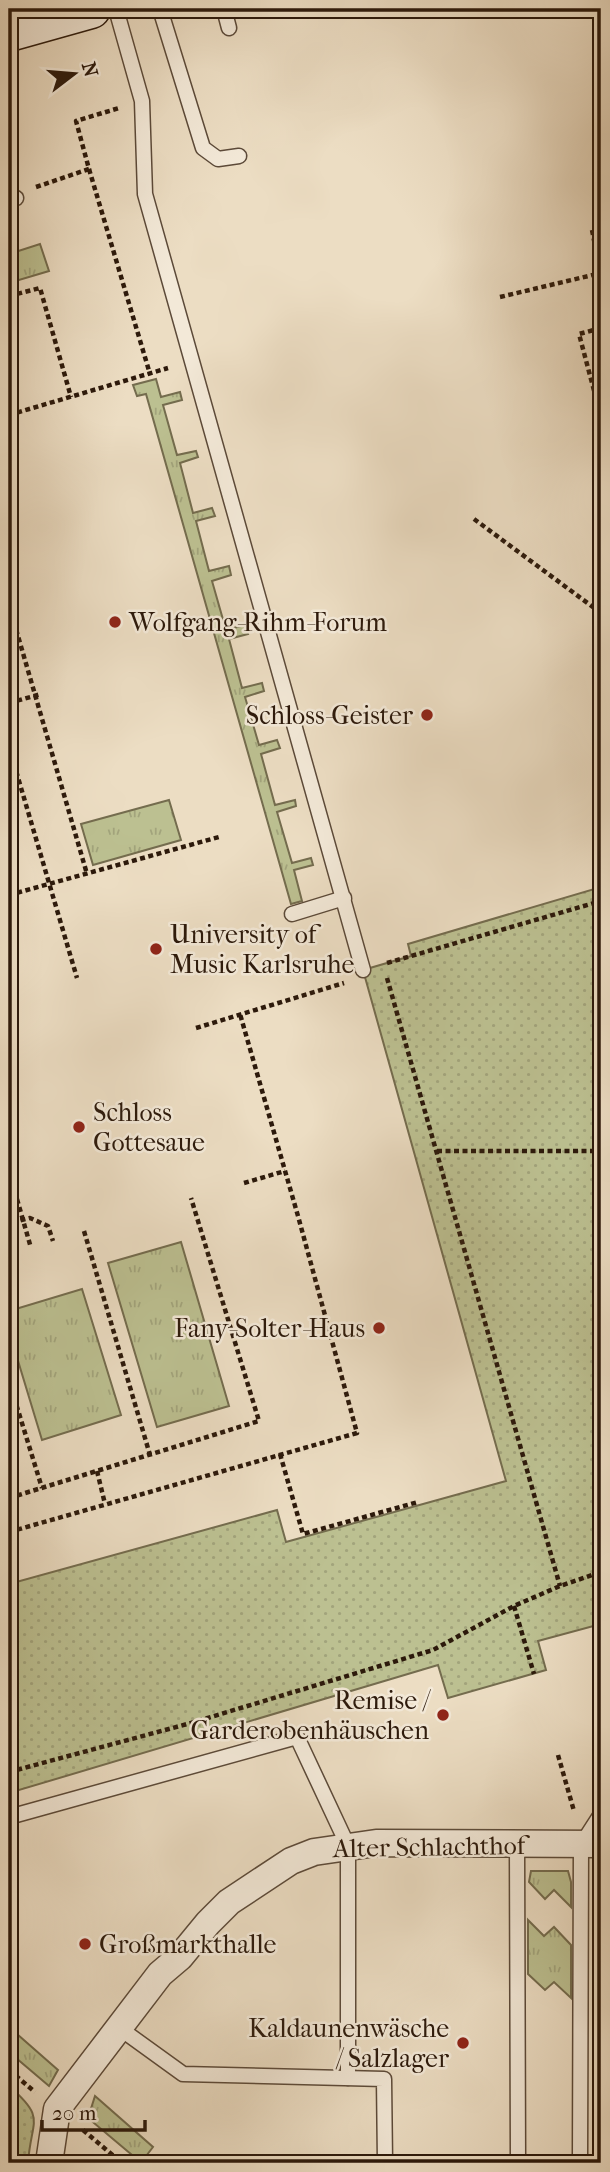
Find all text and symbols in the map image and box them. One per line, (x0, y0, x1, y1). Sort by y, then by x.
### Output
north arrow (38, 38, 108, 108)
text: N (77, 60, 102, 80)
place label: Wolfgang-Rihm-Forum (128, 607, 387, 638)
marker: Wolfgang-Rihm-Forum (107, 614, 123, 630)
place label: Schloss-Geister (246, 700, 413, 731)
marker: Schloss-Geister (419, 707, 435, 723)
place label: University of Music Karlsruhe (170, 919, 355, 980)
marker: University of Music Karlsruhe (148, 941, 164, 957)
place label: Schloss Gottesaue (93, 1097, 205, 1158)
marker: Schloss Gottesaue (71, 1119, 87, 1135)
place label: Fany-Solter-Haus (174, 1313, 365, 1344)
marker: Fany-Solter-Haus (371, 1320, 387, 1336)
place label: Remise / Garderobenhäuschen (191, 1685, 432, 1746)
marker: Remise / Garderobenhäuschen (435, 1707, 451, 1723)
street label: Alter Schlachthof (332, 1830, 531, 1864)
place label: Großmarkthalle (99, 1929, 276, 1960)
marker: Großmarkthalle (77, 1936, 93, 1952)
place label: Kaldaunenwäsche / Salzlager (248, 2013, 449, 2074)
marker: Kaldaunenwäsche / Salzlager (455, 2035, 471, 2051)
scale bar (42, 2088, 145, 2132)
text: 20 m (52, 2101, 97, 2125)

